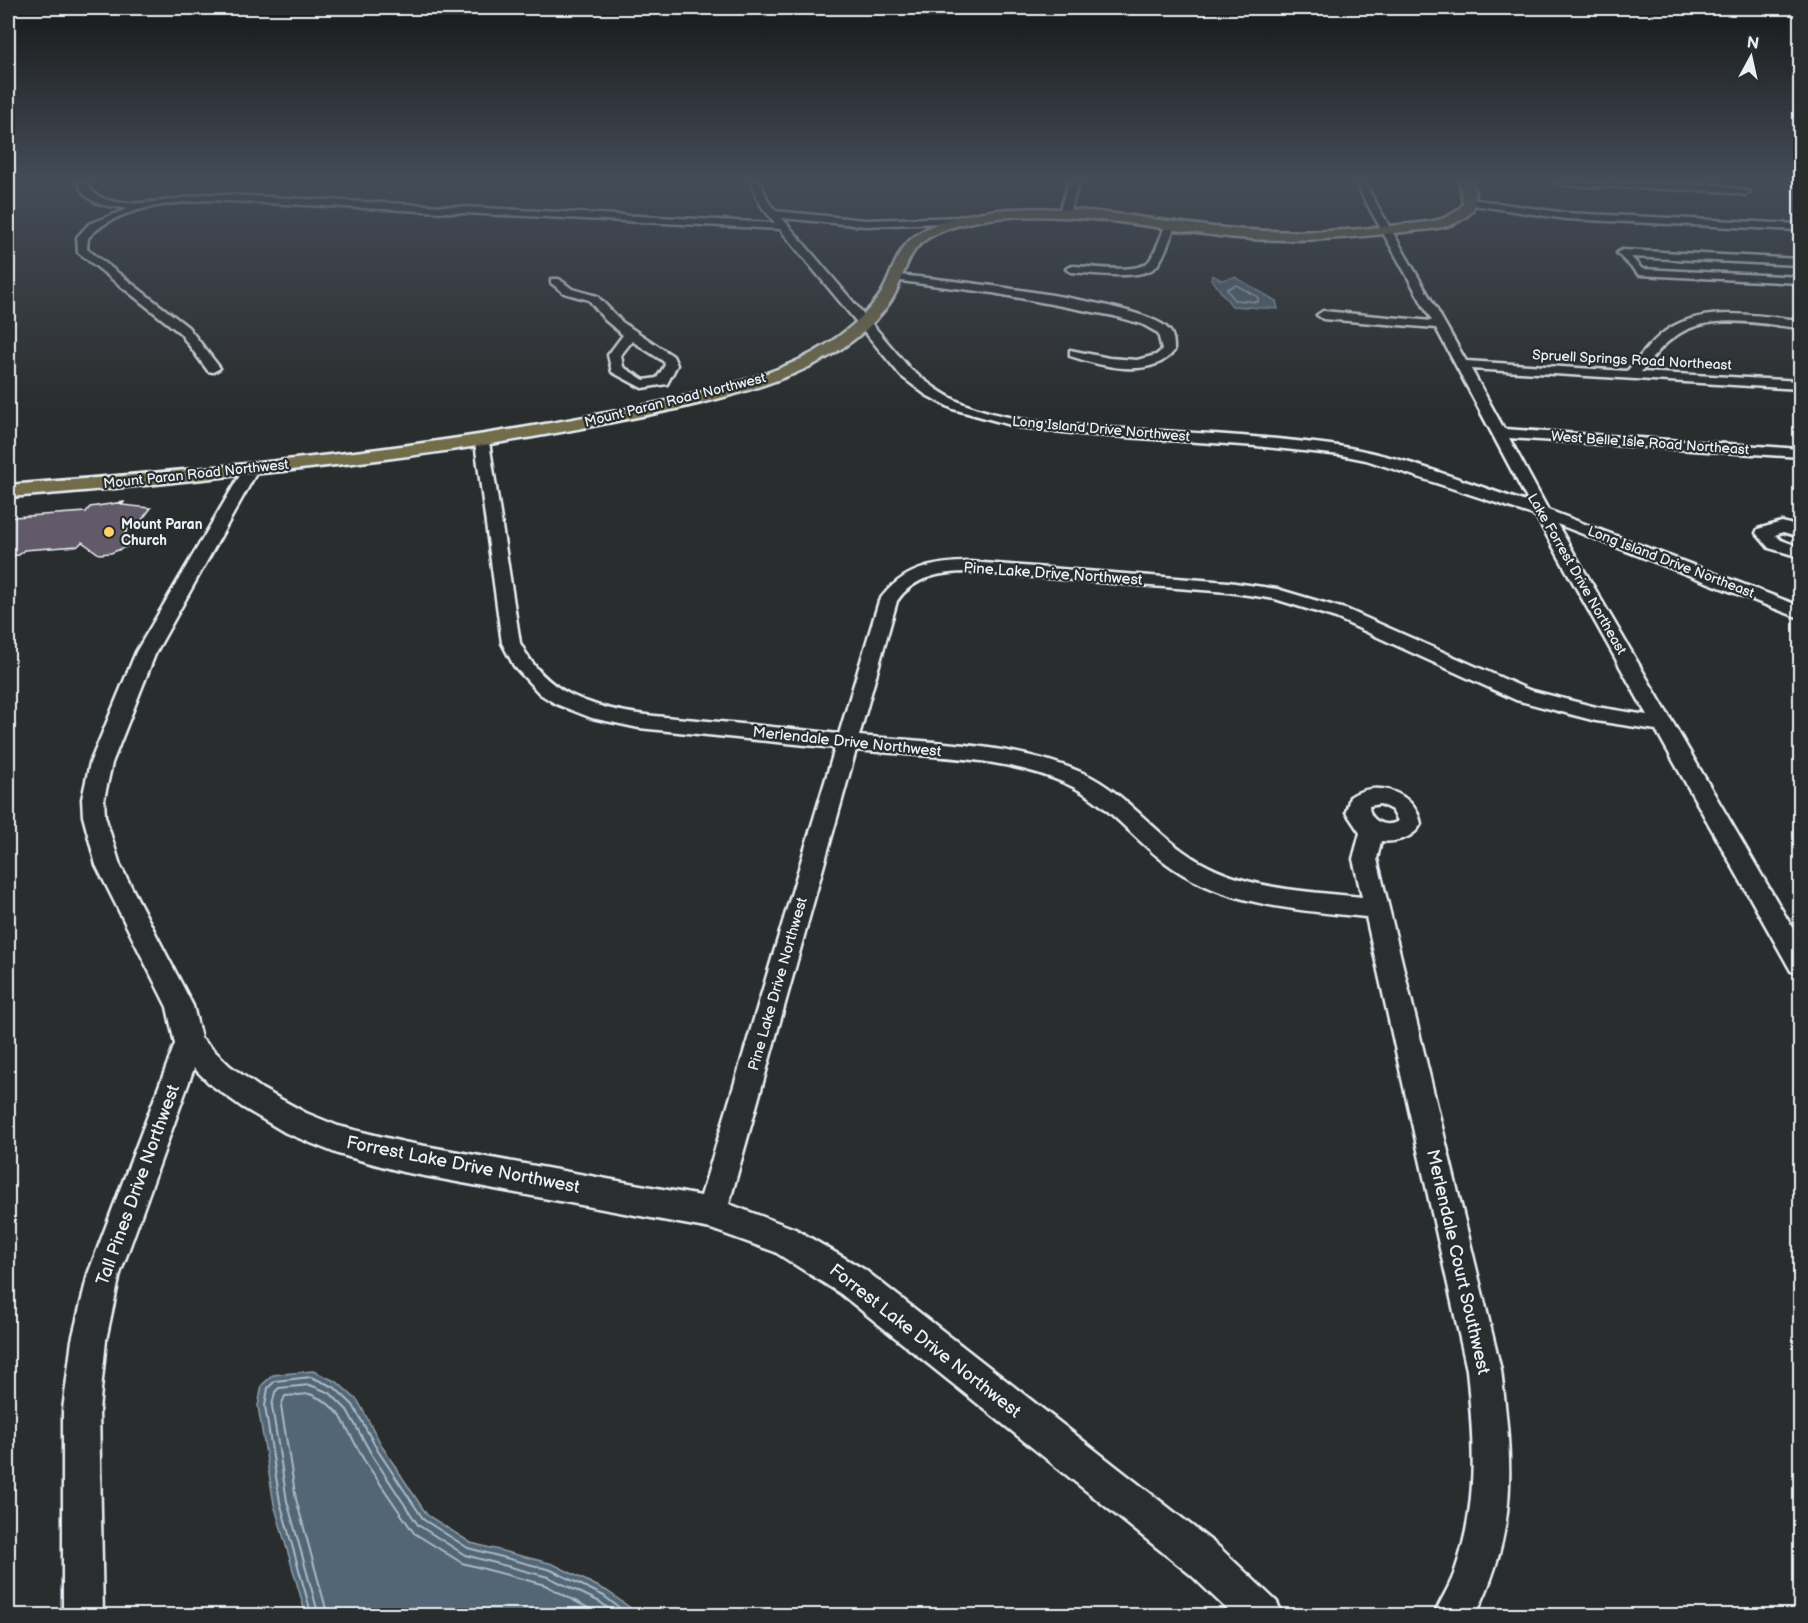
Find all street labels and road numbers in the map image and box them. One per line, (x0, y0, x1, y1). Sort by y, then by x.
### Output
street label: Spruell Springs Road Northeast (1532, 346, 1733, 374)
street label: Mount Paran Road Northwest (583, 369, 768, 431)
street label: Long Island Drive Northwest (1011, 413, 1191, 445)
street label: West Belle Isle Road Northeast (1550, 428, 1750, 458)
street label: Mount Paran Road Northwest (102, 456, 290, 492)
street label: Lake Forrest Drive Northeast (1524, 490, 1630, 658)
street label: Long Island Drive Northeast (1585, 522, 1757, 602)
street label: Pine Lake Drive Northwest (963, 558, 1144, 590)
street label: Merlendale Drive Northwest (752, 723, 943, 761)
street label: Pine Lake Drive Northwest (744, 895, 812, 1073)
street label: Tall Pines Drive Northwest (92, 1081, 184, 1288)
street label: Forrest Lake Drive Northwest (345, 1132, 582, 1198)
street label: Merlendale Court Southwest (1422, 1147, 1494, 1377)
street label: Forrest Lake Drive Northwest (825, 1260, 1025, 1423)

